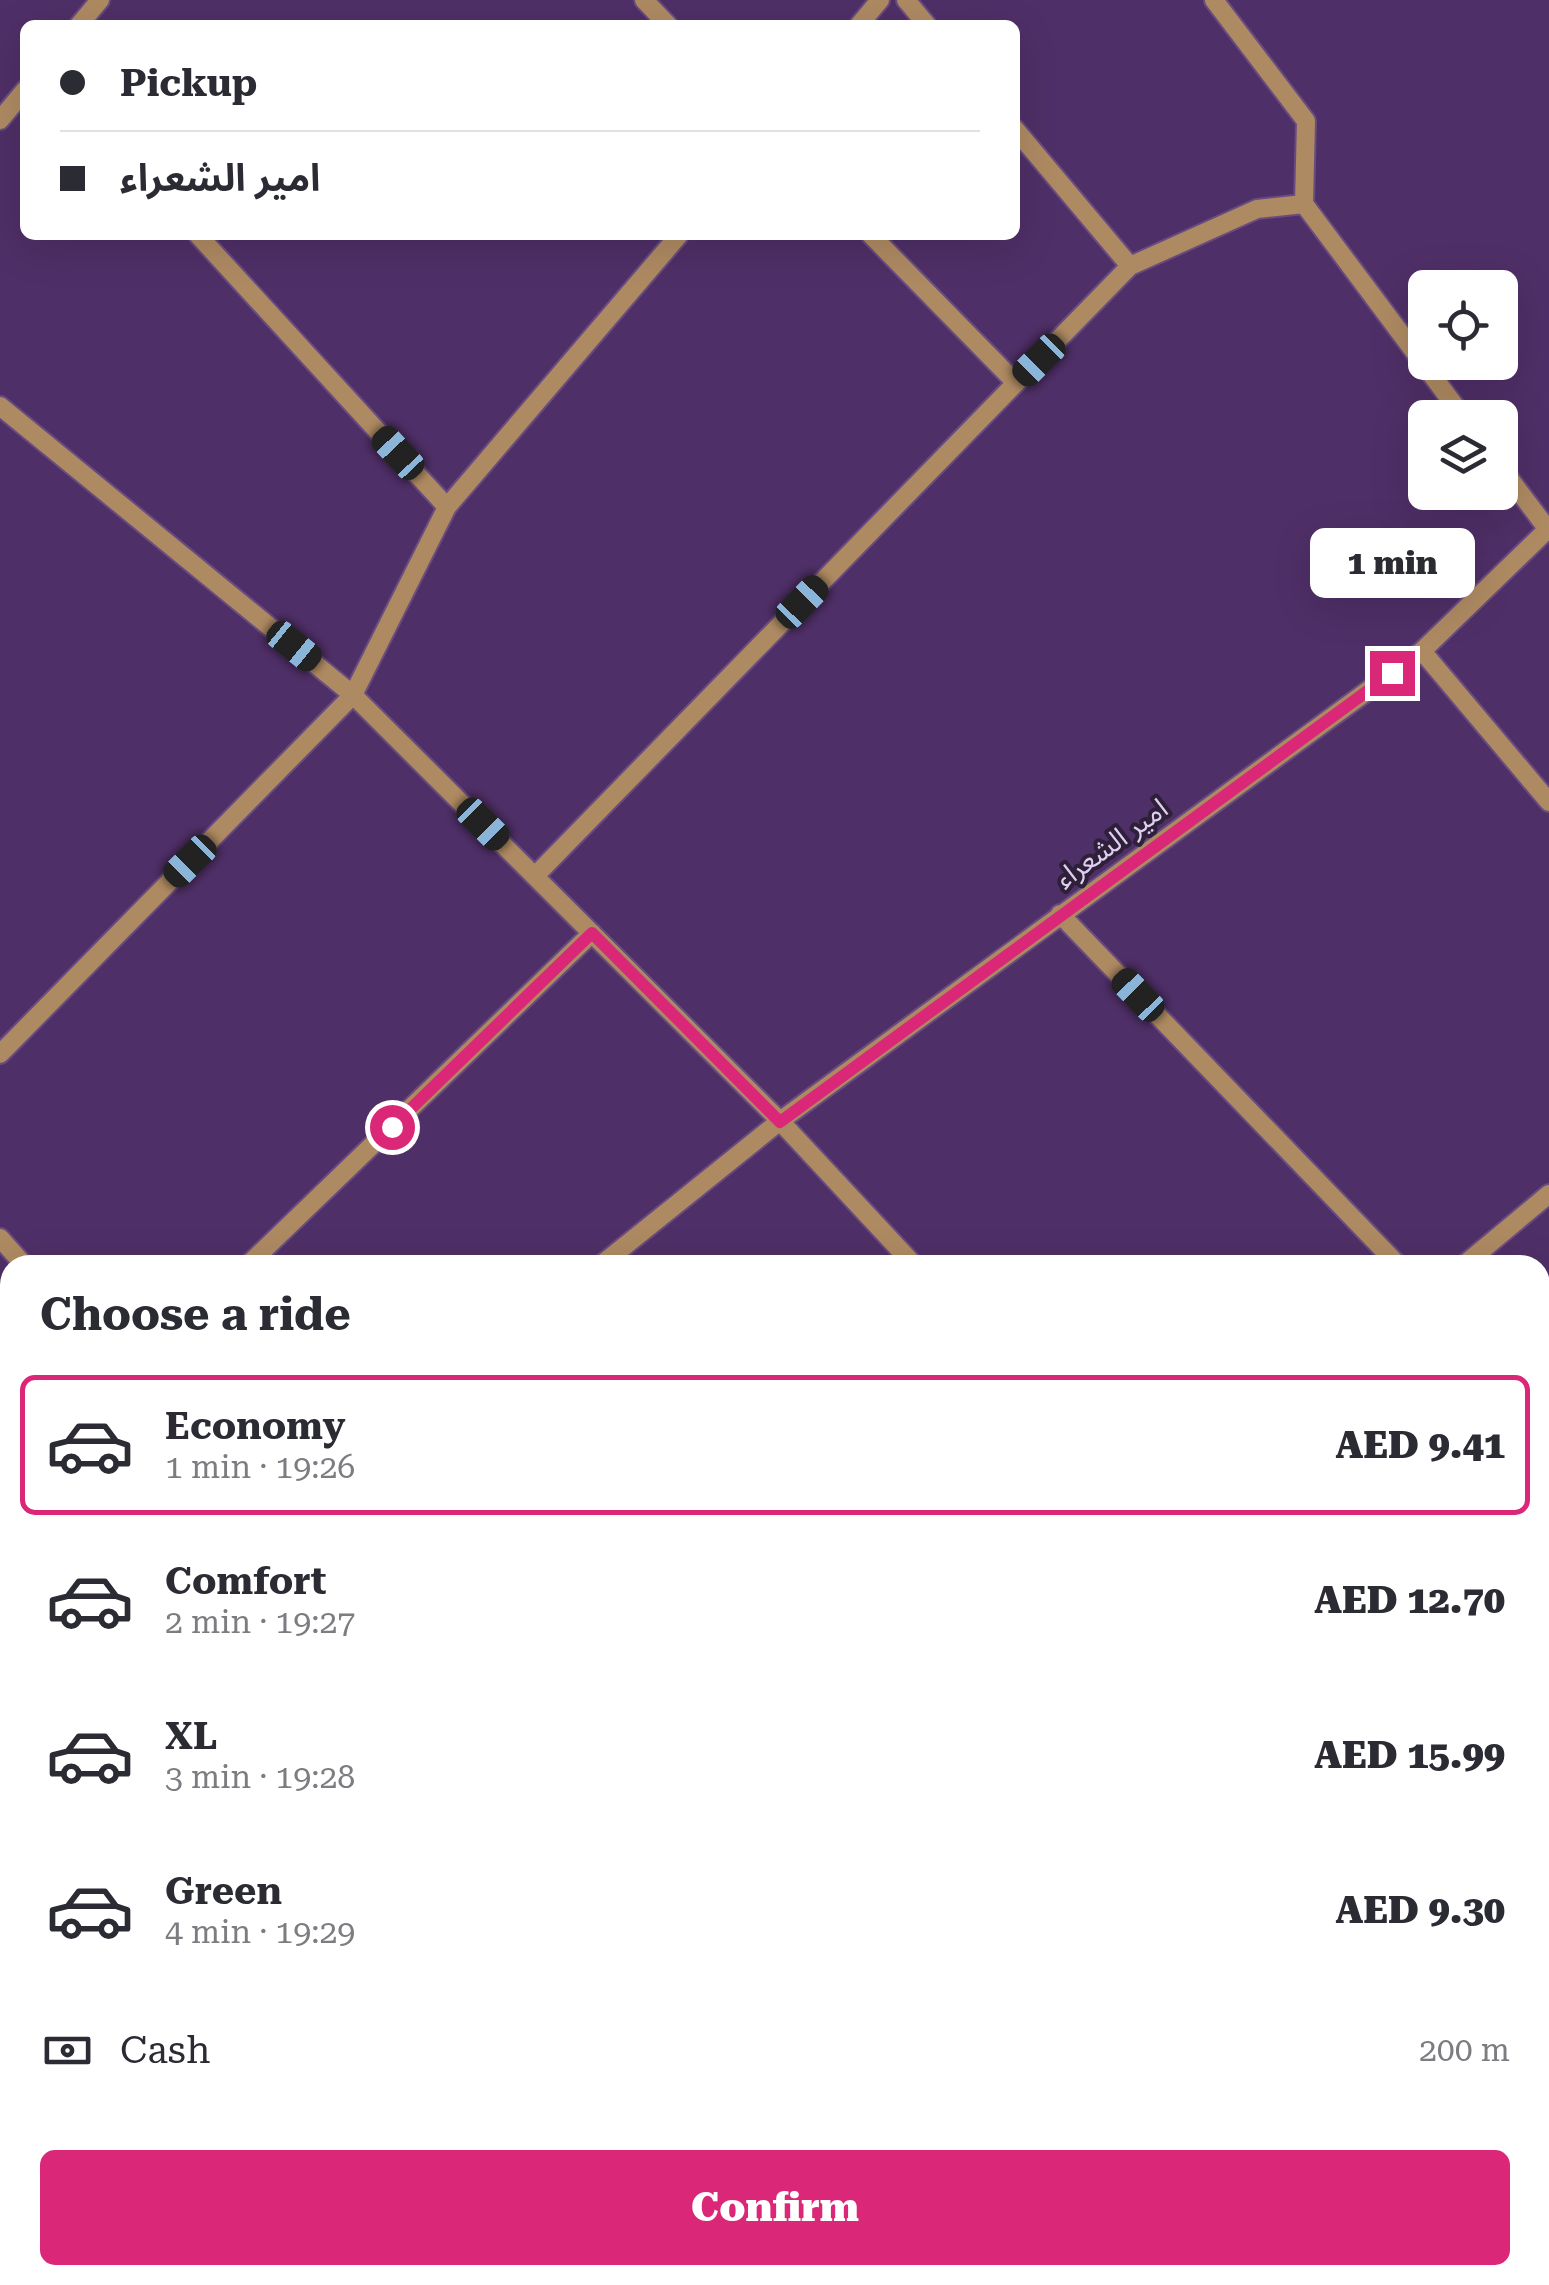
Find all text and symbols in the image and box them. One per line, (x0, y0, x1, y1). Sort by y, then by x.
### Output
text: Pickup (120, 61, 257, 105)
text: امير الشعراء (120, 156, 321, 200)
map controls (1408, 270, 1518, 510)
button: locate (1408, 270, 1518, 380)
car (1007, 328, 1071, 392)
button: layers (1408, 400, 1518, 510)
car (367, 421, 429, 485)
callout: 1 min (1310, 528, 1474, 598)
text: 1 min (1348, 544, 1437, 582)
car (770, 570, 834, 634)
car (261, 615, 327, 677)
route end (1370, 651, 1415, 696)
car (451, 792, 515, 856)
street label: امير الشعراء (1049, 792, 1174, 895)
car (158, 829, 222, 893)
car (1106, 963, 1170, 1027)
route start (370, 1105, 415, 1150)
text: Choose a ride (40, 1288, 351, 1341)
icon: car (45, 1400, 135, 1490)
text: Economy (165, 1404, 345, 1448)
text: AED 9.41 (1336, 1423, 1505, 1467)
text: 1 min · 19:26 (165, 1448, 355, 1486)
icon: car (45, 1555, 135, 1645)
text: Comfort (165, 1559, 326, 1603)
text: AED 12.70 (1314, 1578, 1505, 1622)
text: 2 min · 19:27 (165, 1603, 355, 1641)
icon: car (45, 1710, 135, 1800)
text: XL (165, 1714, 217, 1758)
text: AED 15.99 (1314, 1733, 1505, 1777)
text: 3 min · 19:28 (165, 1758, 355, 1796)
icon: car (45, 1865, 135, 1955)
text: Green (165, 1869, 282, 1913)
text: AED 9.30 (1336, 1888, 1505, 1932)
text: 4 min · 19:29 (165, 1913, 355, 1951)
icon: cash (40, 2023, 95, 2078)
text: Cash (120, 2028, 210, 2072)
text: 200 m (1419, 2031, 1510, 2069)
button: Confirm (40, 2150, 1510, 2265)

